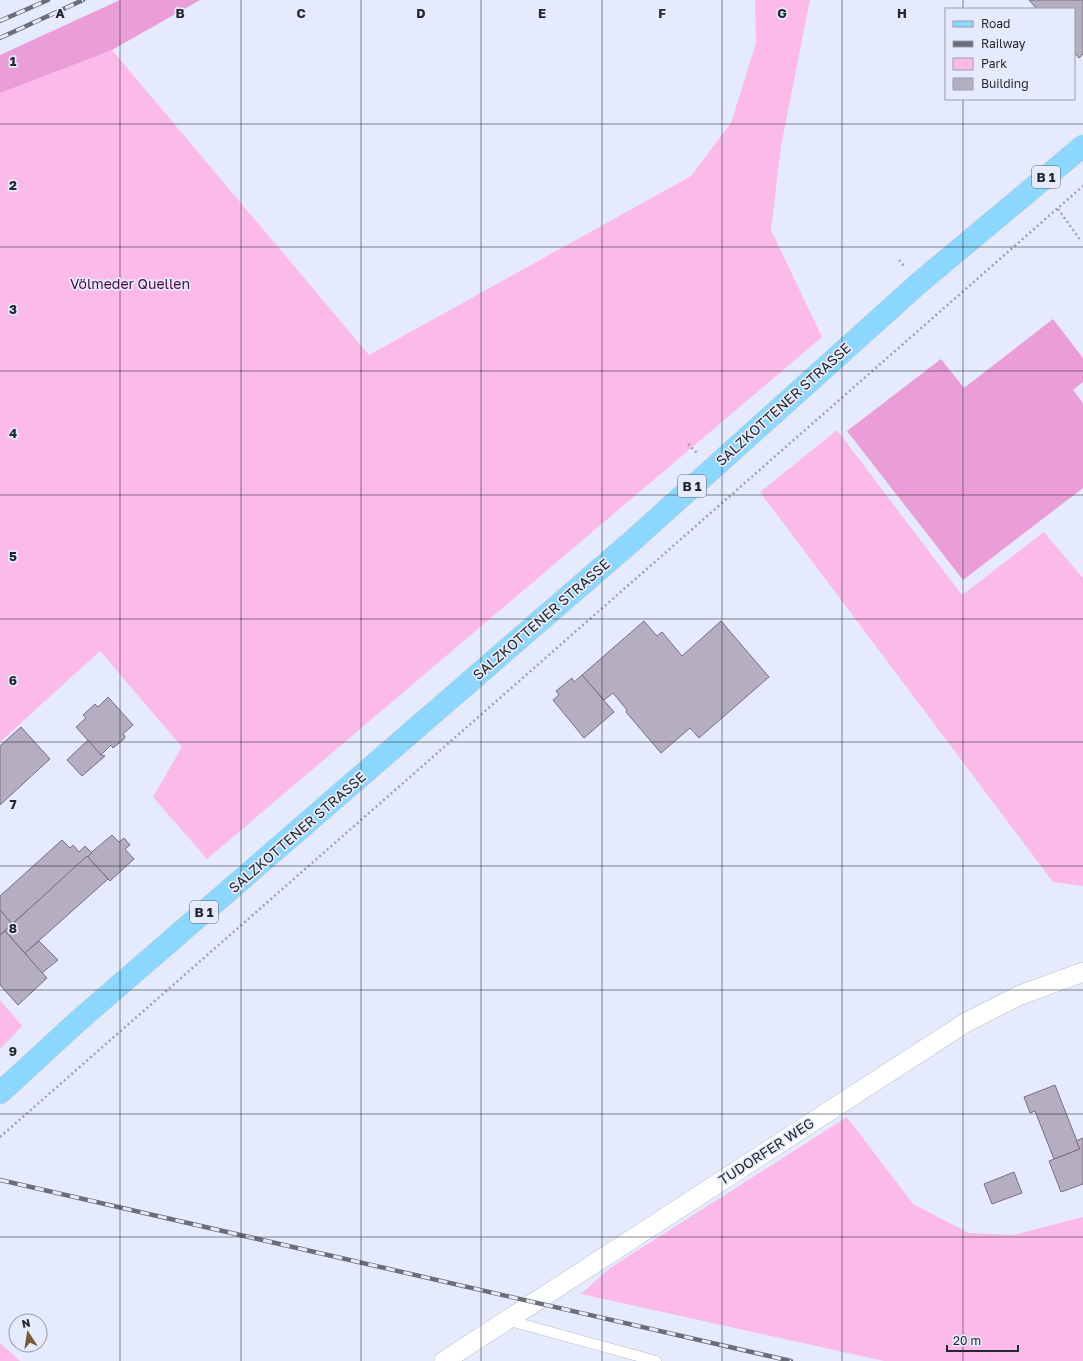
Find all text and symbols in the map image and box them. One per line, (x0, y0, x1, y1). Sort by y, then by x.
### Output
text: A (55, 5, 65, 21)
text: B (175, 5, 185, 21)
text: C (296, 5, 306, 21)
text: D (416, 5, 426, 21)
text: E (538, 5, 546, 21)
text: F (658, 5, 666, 21)
text: G (777, 5, 787, 21)
text: H (897, 5, 907, 21)
legend (945, 8, 1075, 100)
text: Road (981, 16, 1010, 31)
text: Railway (981, 36, 1026, 51)
text: 1 (10, 53, 17, 69)
text: Park (981, 56, 1007, 71)
text: Building (981, 76, 1029, 91)
road number: B 1 (1032, 166, 1060, 188)
text: 2 (9, 177, 17, 193)
park label: Völmeder Quellen (70, 275, 190, 292)
text: 3 (9, 301, 17, 317)
street label: SALZKOTTENER STRASSE (712, 339, 854, 469)
text: 4 (9, 425, 17, 441)
road number: B 1 (678, 475, 706, 497)
text: 5 (9, 548, 17, 564)
street label: SALZKOTTENER STRASSE (469, 555, 613, 683)
text: 6 (9, 672, 17, 688)
street label: SALZKOTTENER STRASSE (225, 768, 369, 896)
text: 7 (9, 796, 17, 812)
road number: B 1 (190, 901, 218, 923)
text: 8 (9, 920, 17, 936)
text: 9 (9, 1043, 17, 1059)
street label: TUDORFER WEG (715, 1114, 817, 1188)
north arrow (8, 1313, 48, 1353)
text: N (20, 1316, 31, 1330)
scale bar (947, 1327, 1018, 1353)
text: 20 m (953, 1333, 981, 1348)

